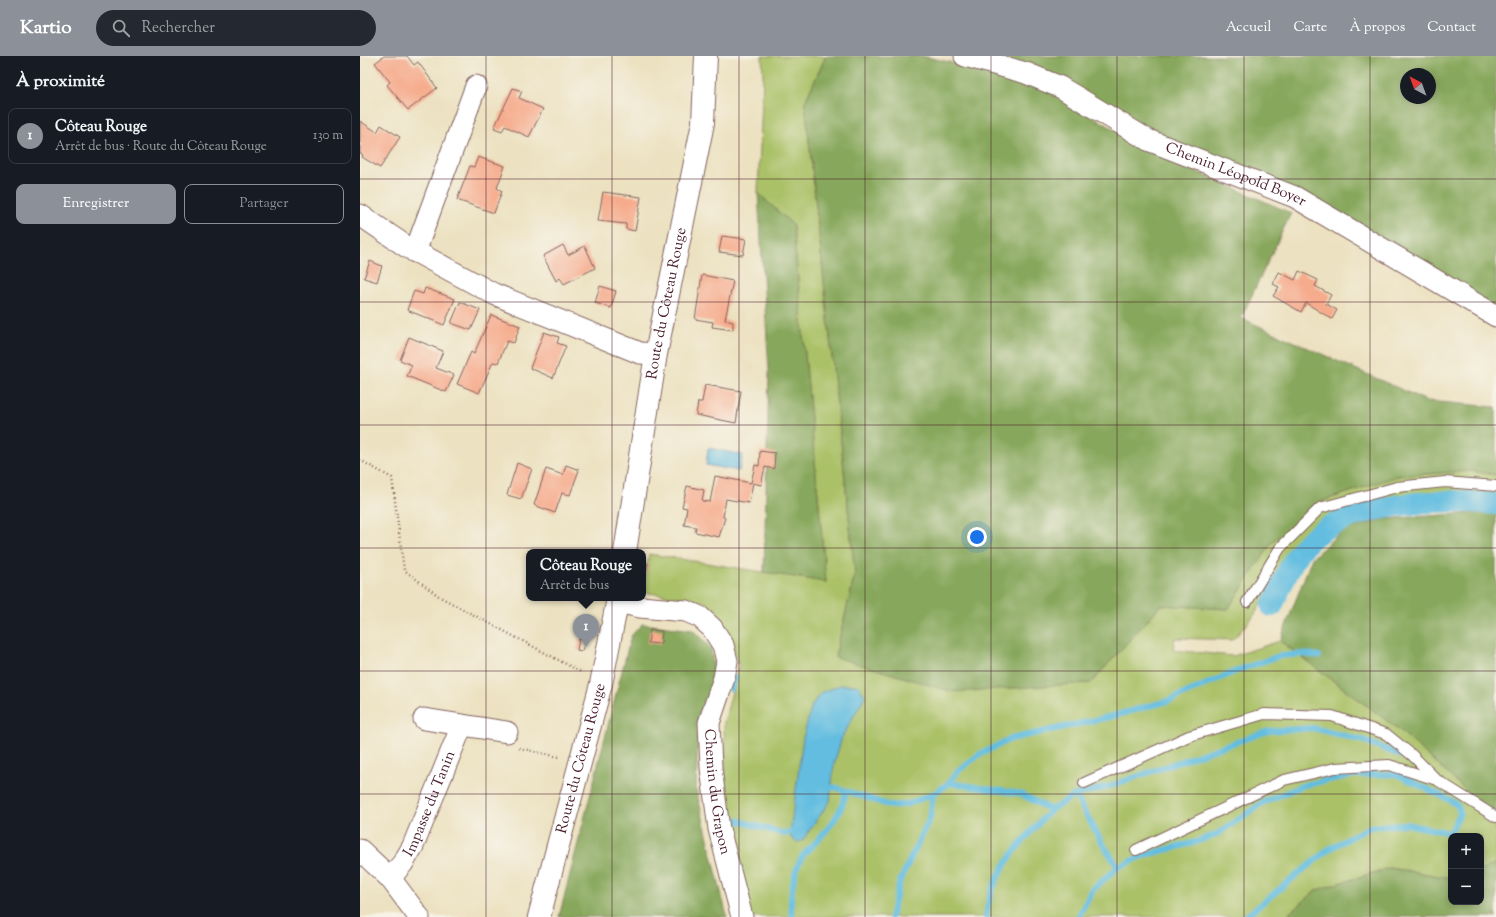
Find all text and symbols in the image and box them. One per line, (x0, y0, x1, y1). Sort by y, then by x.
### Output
search box (96, 10, 376, 46)
text: Kartio (20, 15, 72, 42)
icon: search (110, 17, 132, 39)
text: Rechercher (142, 18, 215, 39)
text: Accueil (1226, 18, 1271, 38)
text: Carte (1293, 18, 1327, 38)
text: À propos (1349, 18, 1405, 38)
text: Contact (1427, 18, 1476, 38)
north arrow (1400, 68, 1436, 104)
text: À proximité (16, 70, 105, 94)
text: Côteau Rouge (55, 117, 147, 138)
text: 1 (28, 127, 32, 145)
text: 130 m (313, 127, 343, 145)
street label: Chemin Léopold Boyer (1162, 137, 1311, 212)
text: Arrêt de bus · Route du Côteau Rouge (55, 138, 267, 156)
button: Enregistrer (16, 184, 176, 224)
button: Partager (184, 184, 344, 224)
street label: Route du Côteau Rouge (642, 226, 692, 381)
your location (967, 527, 987, 547)
popup (526, 549, 646, 601)
text: Côteau Rouge (540, 556, 632, 577)
text: Arrêt de bus (540, 577, 609, 595)
pin: 1 (573, 614, 599, 647)
street label: Route du Côteau Rouge (551, 681, 611, 836)
street label: Chemin du Grapon (699, 728, 736, 857)
street label: Impasse du Tanin (398, 748, 461, 861)
map controls (1448, 833, 1484, 905)
button: + (1448, 833, 1484, 869)
button: − (1448, 869, 1484, 905)

